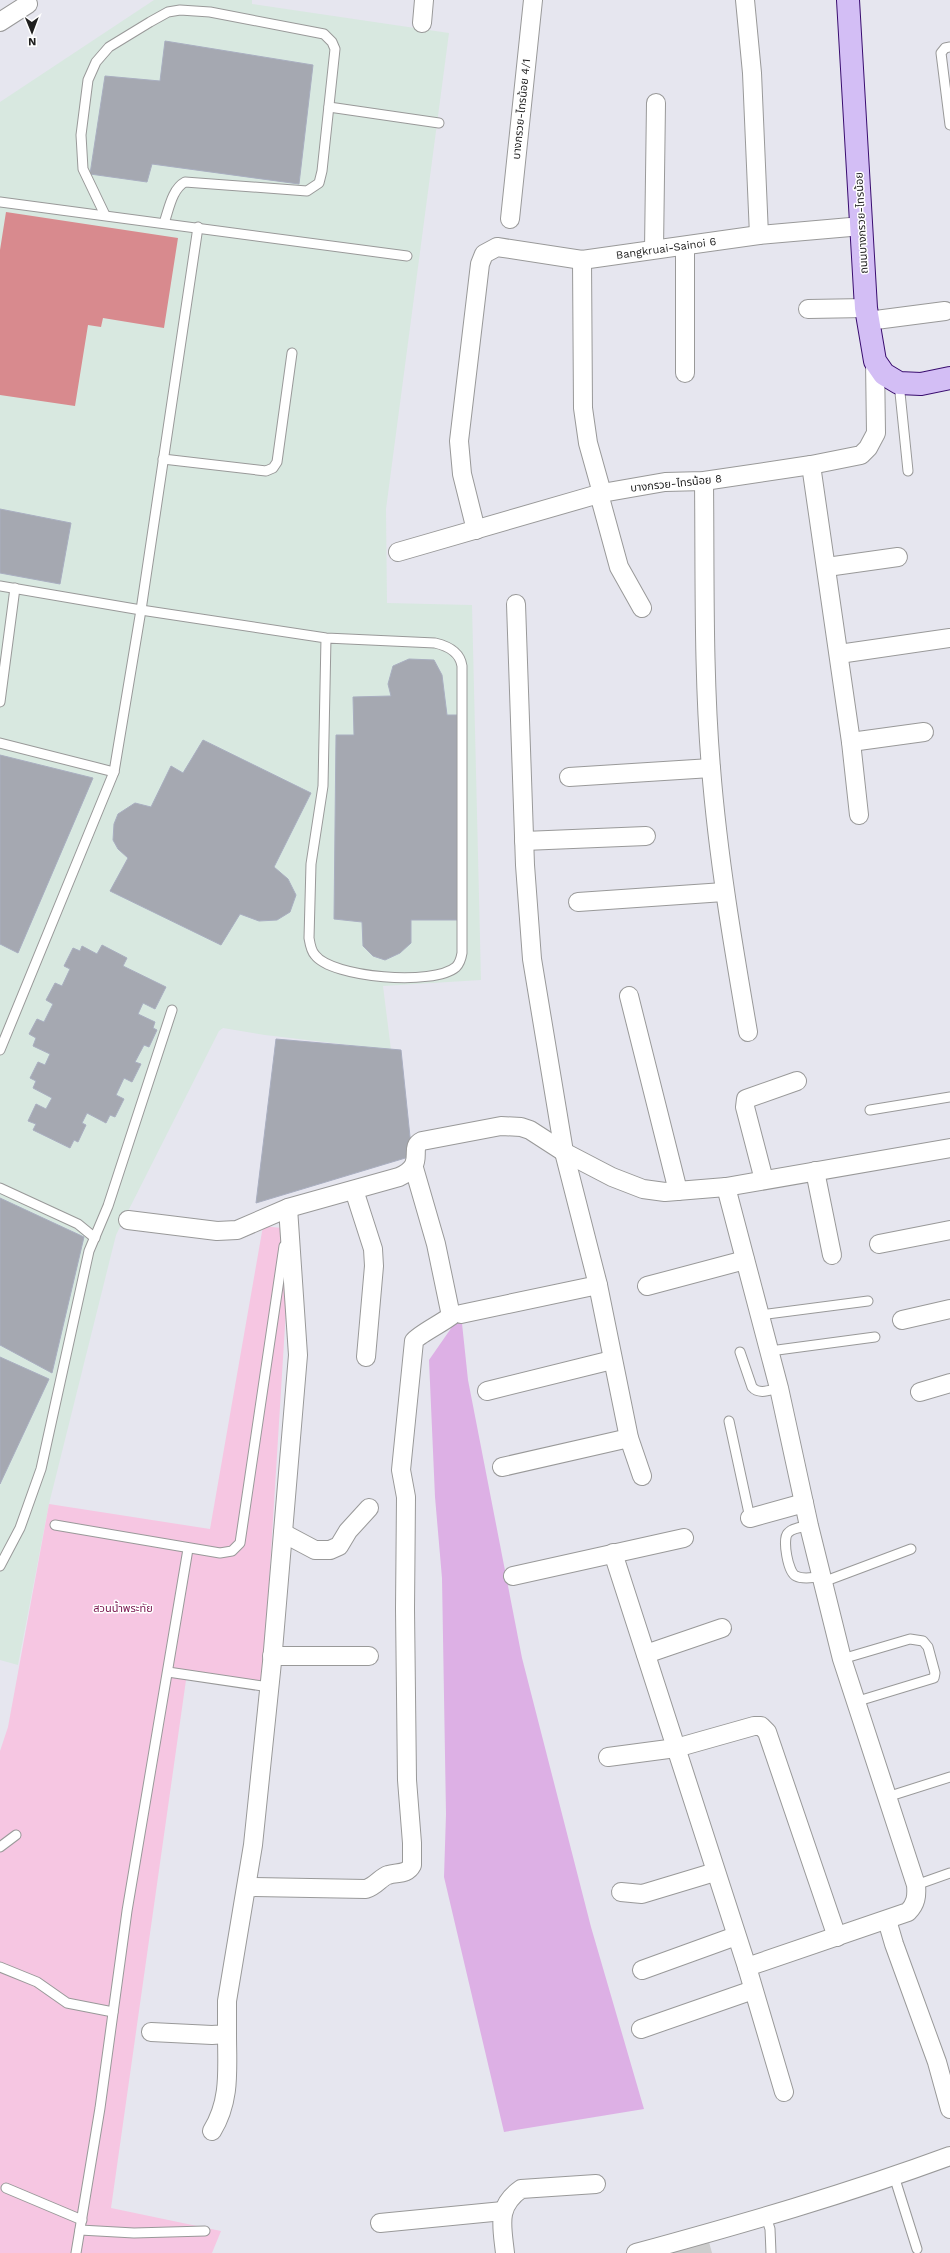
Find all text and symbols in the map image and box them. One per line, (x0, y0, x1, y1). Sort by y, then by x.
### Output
north arrow (12, 12, 52, 52)
text: N (28, 35, 36, 48)
street label: บางกรวย-ไทรน้อย 4/1 (510, 58, 533, 160)
street label: ถนนบางกรวย-ไทรน้อย (852, 172, 871, 274)
street label: Bangkruai-Sainoi 6 (615, 235, 717, 262)
street label: บางกรวย-ไทรน้อย 8 (630, 472, 723, 495)
park label: สวนน้ำพระทัย (93, 1600, 153, 1615)

